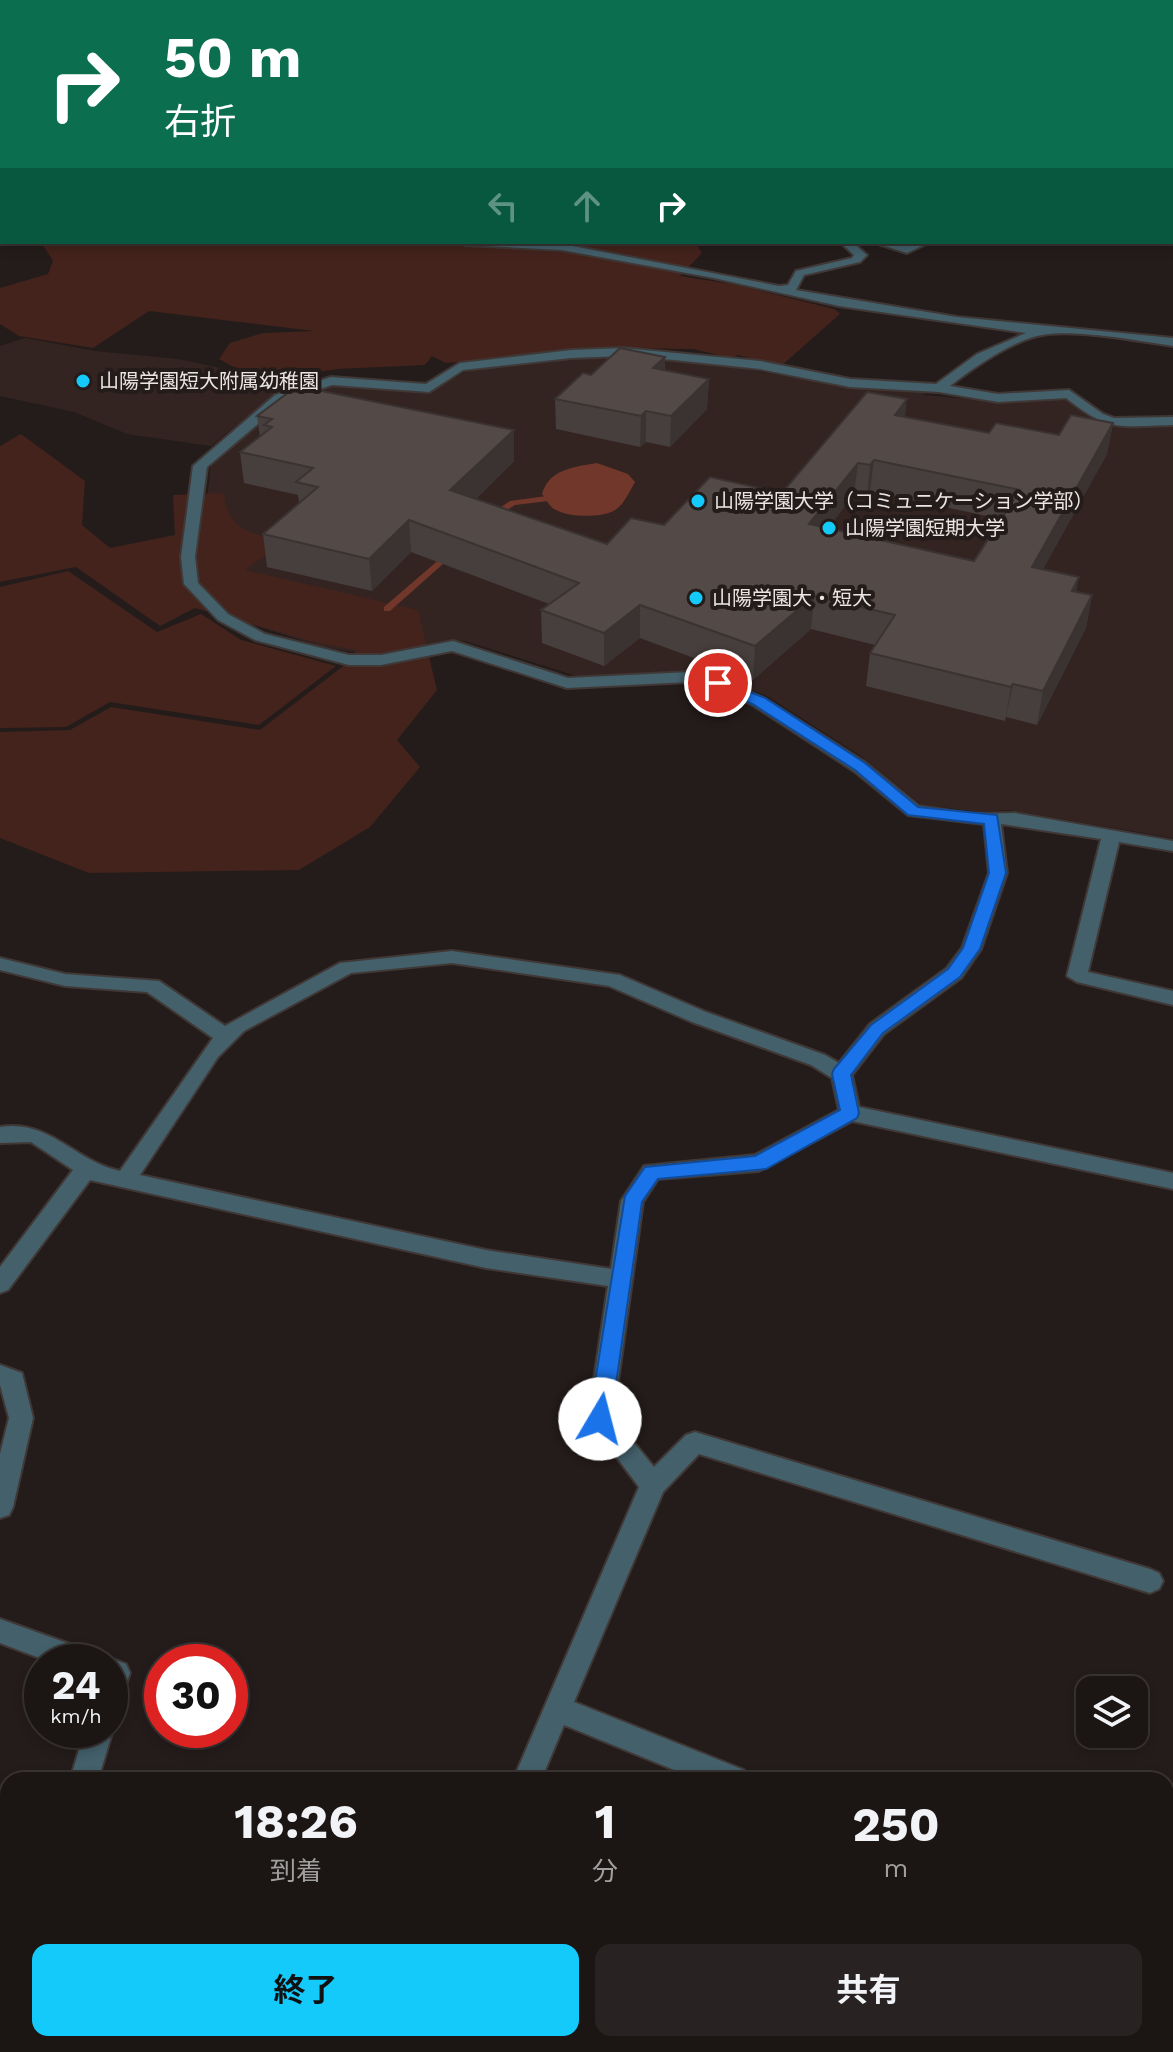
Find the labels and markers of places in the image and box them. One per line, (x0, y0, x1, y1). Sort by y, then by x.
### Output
place label: 山陽学園短大附属幼稚園 (99, 369, 319, 393)
marker: 山陽学園短大附属幼稚園 (74, 372, 92, 390)
place label: 山陽学園大学（コミュニケーション学部） (714, 489, 1094, 513)
marker: 山陽学園大学（コミュニケーション学部） (689, 492, 707, 510)
place label: 山陽学園短期大学 (845, 516, 1005, 540)
marker: 山陽学園短期大学 (820, 519, 838, 537)
place label: 山陽学園大・短大 (712, 586, 872, 610)
marker: 山陽学園大・短大 (687, 589, 705, 607)
pin (684, 649, 752, 717)

